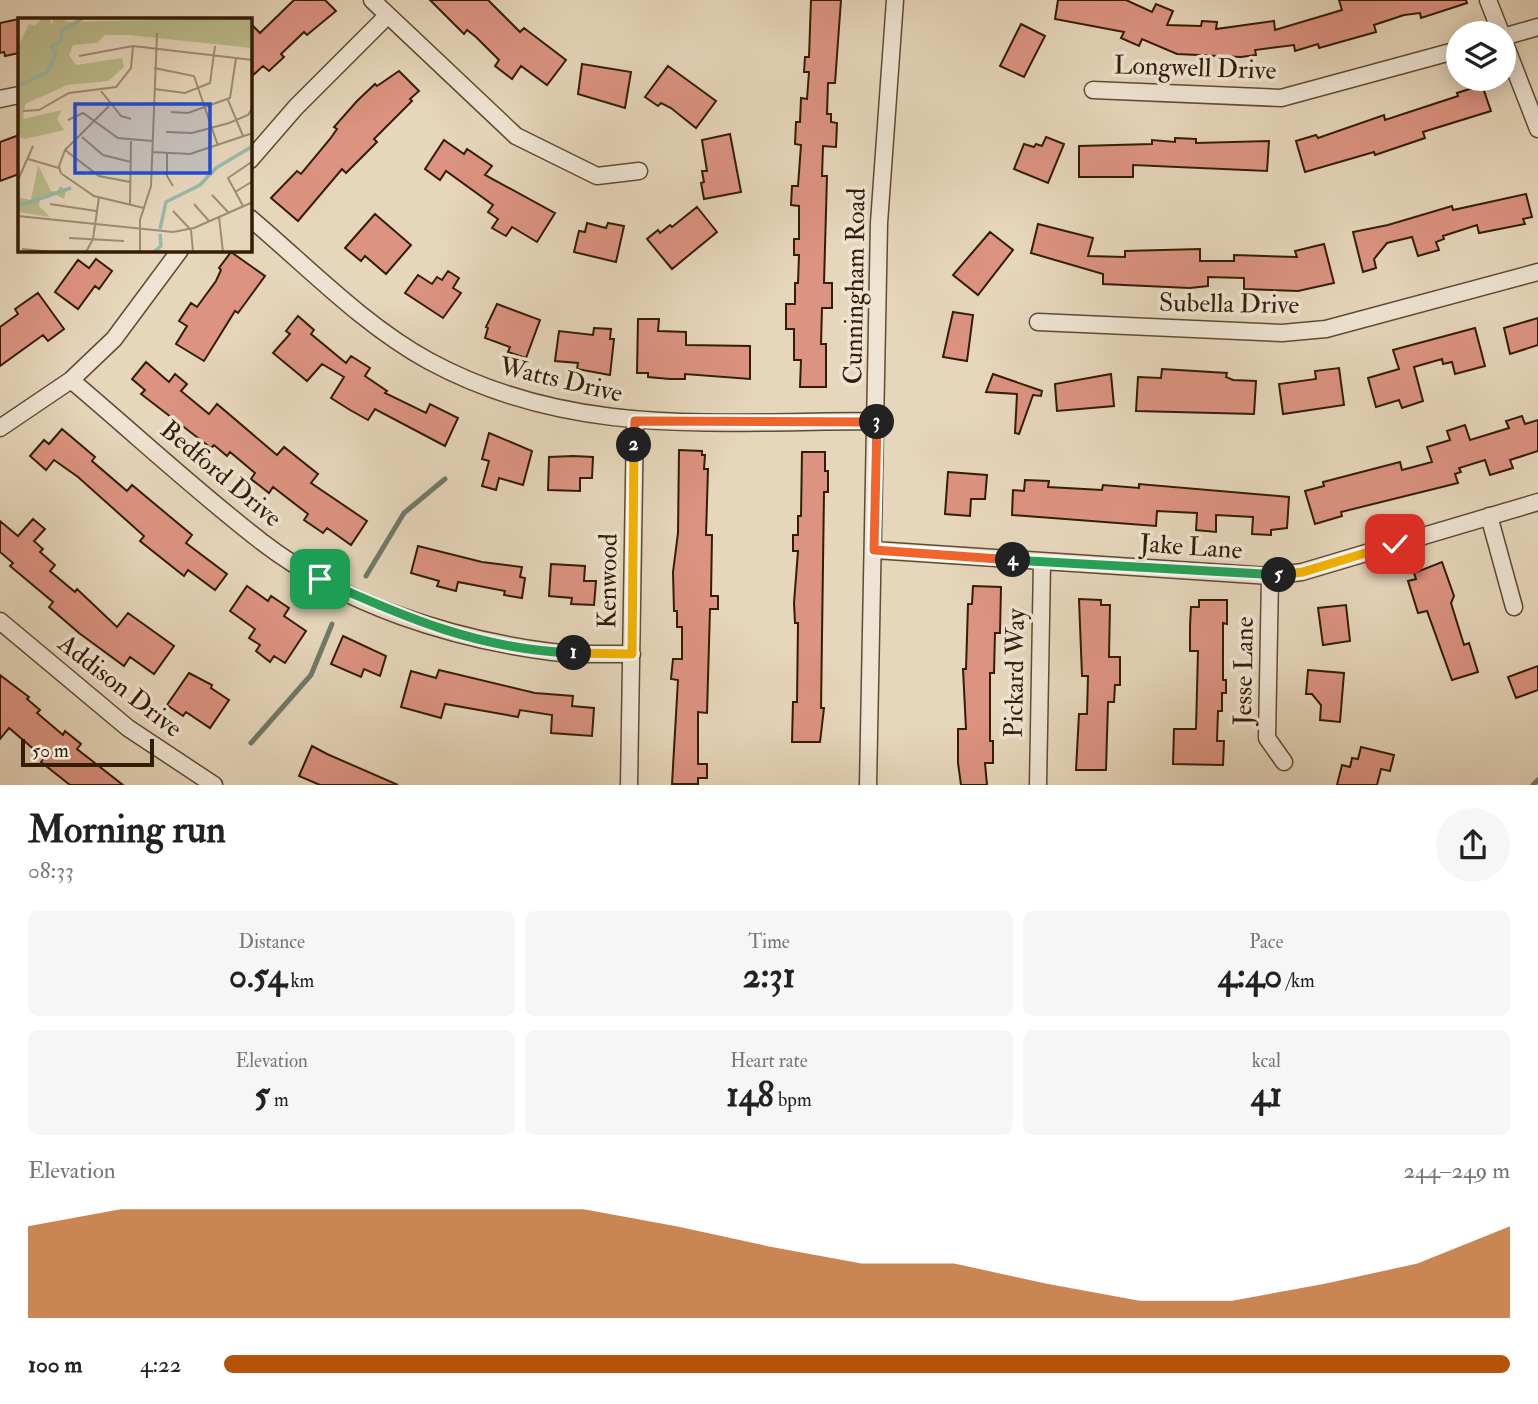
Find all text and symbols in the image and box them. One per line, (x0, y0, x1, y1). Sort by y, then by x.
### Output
inset map (18, 18, 252, 252)
map controls (1446, 21, 1516, 91)
button: layers (1446, 21, 1516, 91)
street label: Longwell Drive (1113, 49, 1277, 87)
street label: Cunningham Road (837, 187, 873, 385)
street label: Subella Drive (1159, 287, 1300, 321)
street label: Watts Drive (495, 350, 626, 410)
pin: 3 (860, 404, 894, 440)
text: 3 (873, 409, 880, 433)
street label: Bedford Drive (154, 414, 288, 534)
pin: 2 (616, 428, 652, 462)
text: 2 (629, 432, 638, 456)
pin (1365, 514, 1425, 574)
icon: check (1376, 525, 1414, 563)
street label: Jake Lane (1138, 527, 1244, 567)
street label: Kenwood (591, 533, 625, 629)
pin: 4 (996, 542, 1030, 578)
text: 4 (1007, 547, 1018, 571)
pin (290, 549, 350, 609)
pin: 5 (1262, 558, 1296, 592)
icon: arrive (301, 560, 339, 598)
text: 5 (1274, 562, 1283, 586)
street label: Pickard Way (998, 608, 1032, 738)
street label: Jesse Lane (1227, 616, 1261, 727)
street label: Addison Drive (51, 627, 189, 745)
pin: 1 (556, 636, 592, 670)
text: 1 (570, 640, 577, 664)
scale bar (21, 736, 154, 767)
text: 50 m (32, 739, 69, 763)
text: Morning run (28, 806, 226, 854)
button: share (1436, 808, 1510, 882)
text: 08:33 (28, 856, 74, 885)
text: Distance (238, 930, 305, 954)
text: Time (748, 930, 790, 954)
text: Pace (1249, 930, 1283, 954)
text: 0.54 (229, 954, 287, 998)
text: 2:31 (743, 954, 795, 998)
text: 4:40 (1218, 954, 1282, 998)
text: km (287, 969, 314, 993)
text: /km (1282, 969, 1315, 993)
text: Elevation (235, 1049, 308, 1073)
text: Heart rate (730, 1049, 808, 1073)
text: kcal (1252, 1049, 1281, 1073)
text: 5 (255, 1073, 270, 1117)
text: 148 (726, 1073, 774, 1117)
text: 41 (1251, 1073, 1282, 1117)
text: m (270, 1088, 289, 1112)
text: bpm (774, 1088, 812, 1112)
text: Elevation (28, 1156, 116, 1185)
text: 244–249 m (1403, 1156, 1510, 1185)
text: 100 m (28, 1350, 82, 1379)
text: 4:22 (140, 1350, 181, 1379)

